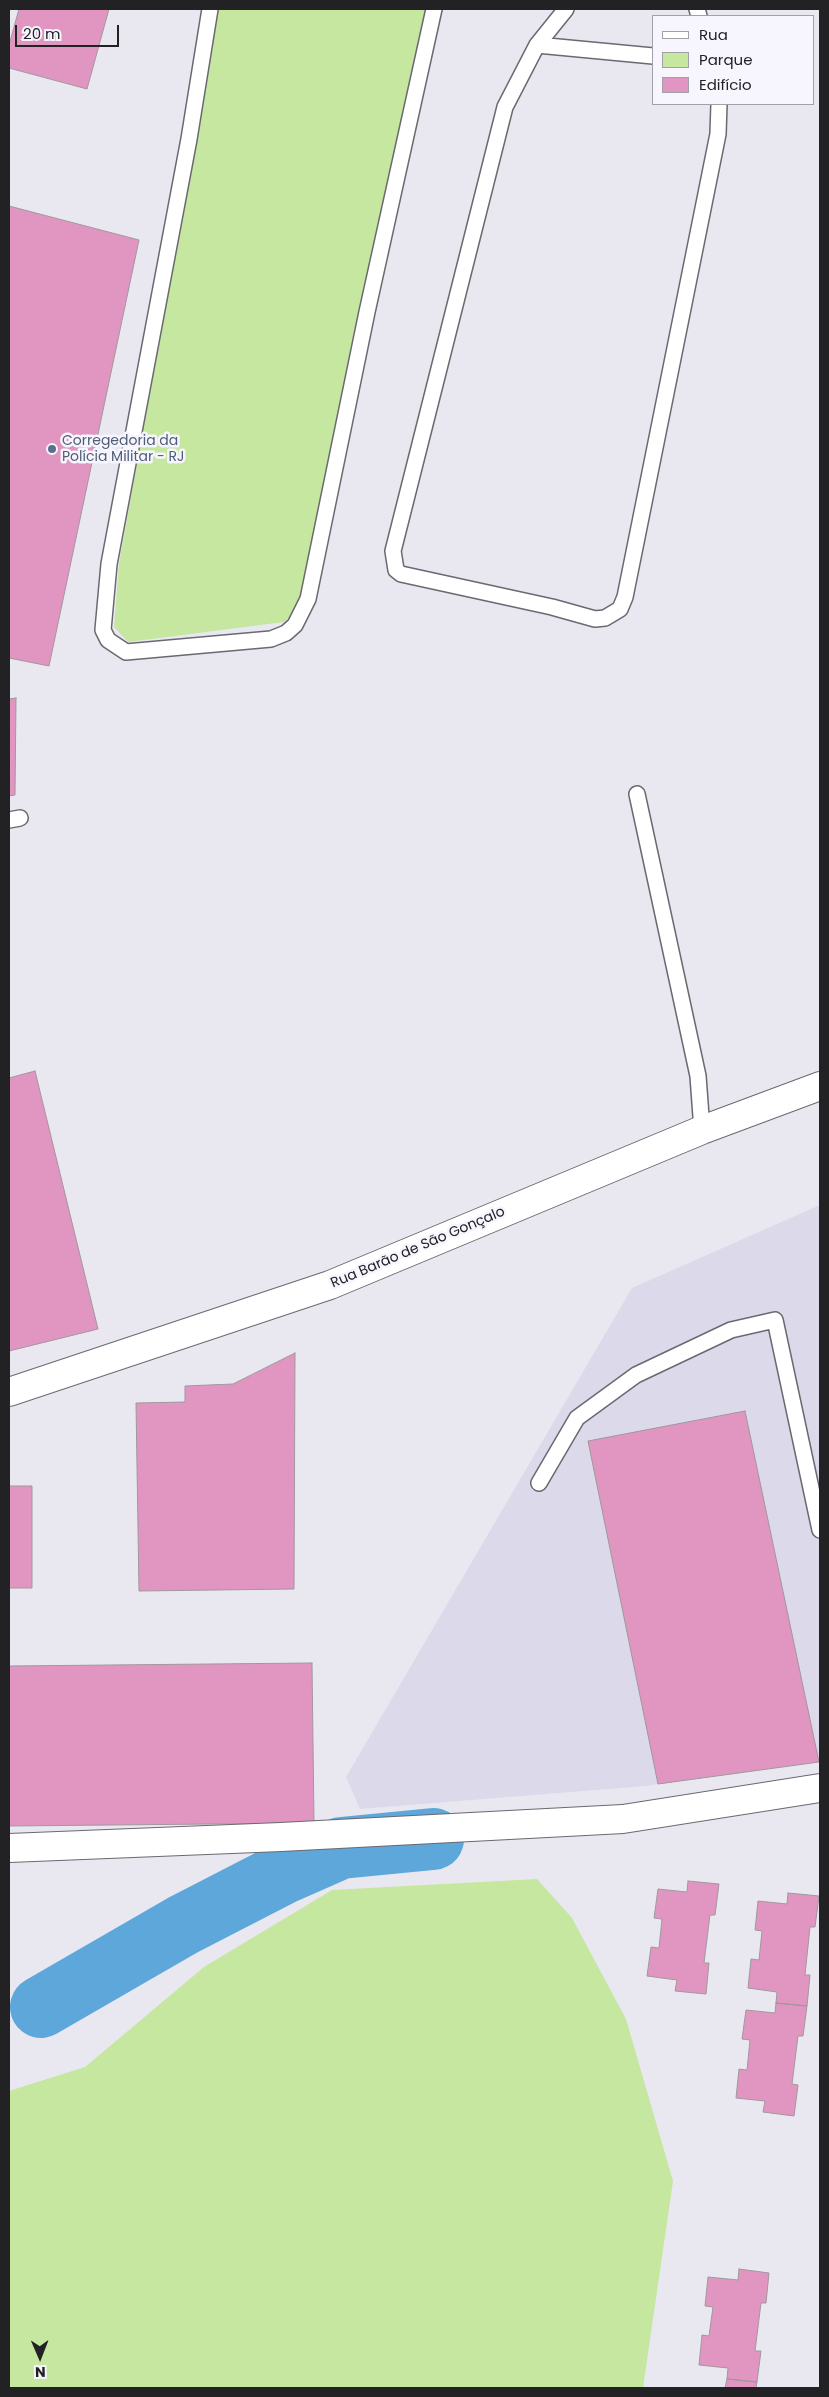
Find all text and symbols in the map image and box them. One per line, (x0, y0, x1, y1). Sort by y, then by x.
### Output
scale bar (18, 15, 121, 47)
legend (652, 15, 814, 105)
text: 20 m (23, 23, 61, 44)
text: Rua (699, 24, 728, 45)
text: Parque (699, 49, 752, 70)
text: Edifício (699, 74, 752, 95)
place label: Corregedoria da Polícia Militar - RJ (62, 433, 184, 466)
marker: Corregedoria da Polícia Militar - RJ (46, 443, 58, 455)
street label: Rua Barão de São Gonçalo (328, 1204, 508, 1292)
north arrow (15, 2332, 65, 2382)
text: N (35, 2362, 46, 2382)

